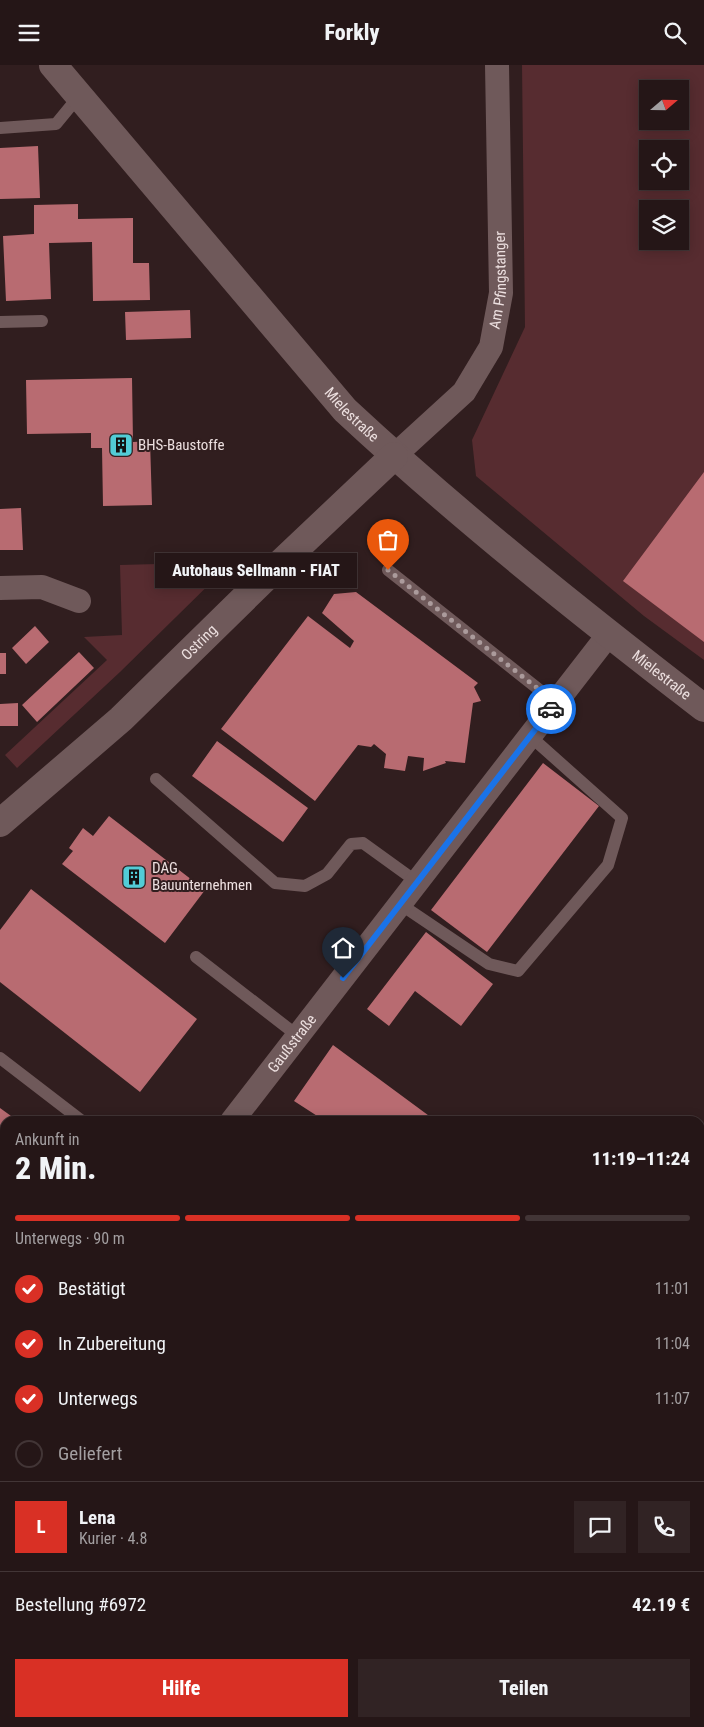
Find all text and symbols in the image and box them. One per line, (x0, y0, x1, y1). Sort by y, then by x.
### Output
icon: menu (15, 19, 43, 47)
icon: search (661, 19, 689, 47)
text: Forkly (325, 20, 379, 45)
north arrow (639, 80, 689, 130)
map controls (639, 80, 689, 250)
button: locate (639, 140, 689, 190)
button: layers (639, 200, 689, 250)
street label: Am Pfingstanger (486, 230, 510, 331)
street label: Mielestraße (321, 384, 383, 446)
building icon: BHS-Baustoffe (108, 432, 134, 458)
place label: BHS-Baustoffe (138, 436, 225, 454)
pin (367, 519, 409, 570)
icon: bag (374, 526, 402, 554)
callout: Autohaus Sellmann - FIAT (155, 553, 358, 587)
text: Autohaus Sellmann - FIAT (172, 561, 340, 580)
street label: Ostring (178, 621, 221, 664)
street label: Mielestraße (628, 646, 695, 704)
courier (526, 684, 576, 734)
icon: car (537, 695, 565, 723)
place label: DAG Bauunternehmen (152, 859, 252, 894)
building icon: DAG Bauunternehmen (121, 864, 147, 890)
pin (322, 927, 364, 978)
icon: home (329, 934, 357, 962)
street label: Gaußstraße (264, 1011, 320, 1076)
text: Ankunft in (15, 1130, 80, 1149)
text: 11:19–11:24 (592, 1147, 690, 1170)
text: 2 Min. (15, 1149, 96, 1187)
text: Unterwegs · 90 m (15, 1229, 125, 1248)
icon: check (15, 1275, 43, 1303)
text: Bestätigt (58, 1277, 126, 1300)
text: 11:01 (655, 1279, 690, 1298)
icon: check (15, 1330, 43, 1358)
text: In Zubereitung (58, 1332, 166, 1355)
text: 11:04 (655, 1334, 690, 1353)
icon: check (15, 1385, 43, 1413)
text: Unterwegs (58, 1387, 138, 1410)
text: 11:07 (655, 1389, 690, 1408)
text: Geliefert (58, 1442, 122, 1465)
button: chat (574, 1501, 626, 1553)
button: phone (638, 1501, 690, 1553)
text: Lena (79, 1506, 116, 1529)
text: L (36, 1515, 46, 1538)
text: Kurier · 4.8 (79, 1529, 147, 1548)
text: Bestellung #6972 (15, 1593, 146, 1616)
text: 42.19 € (632, 1593, 690, 1616)
button: Hilfe (15, 1659, 348, 1717)
button: Teilen (358, 1659, 690, 1717)

